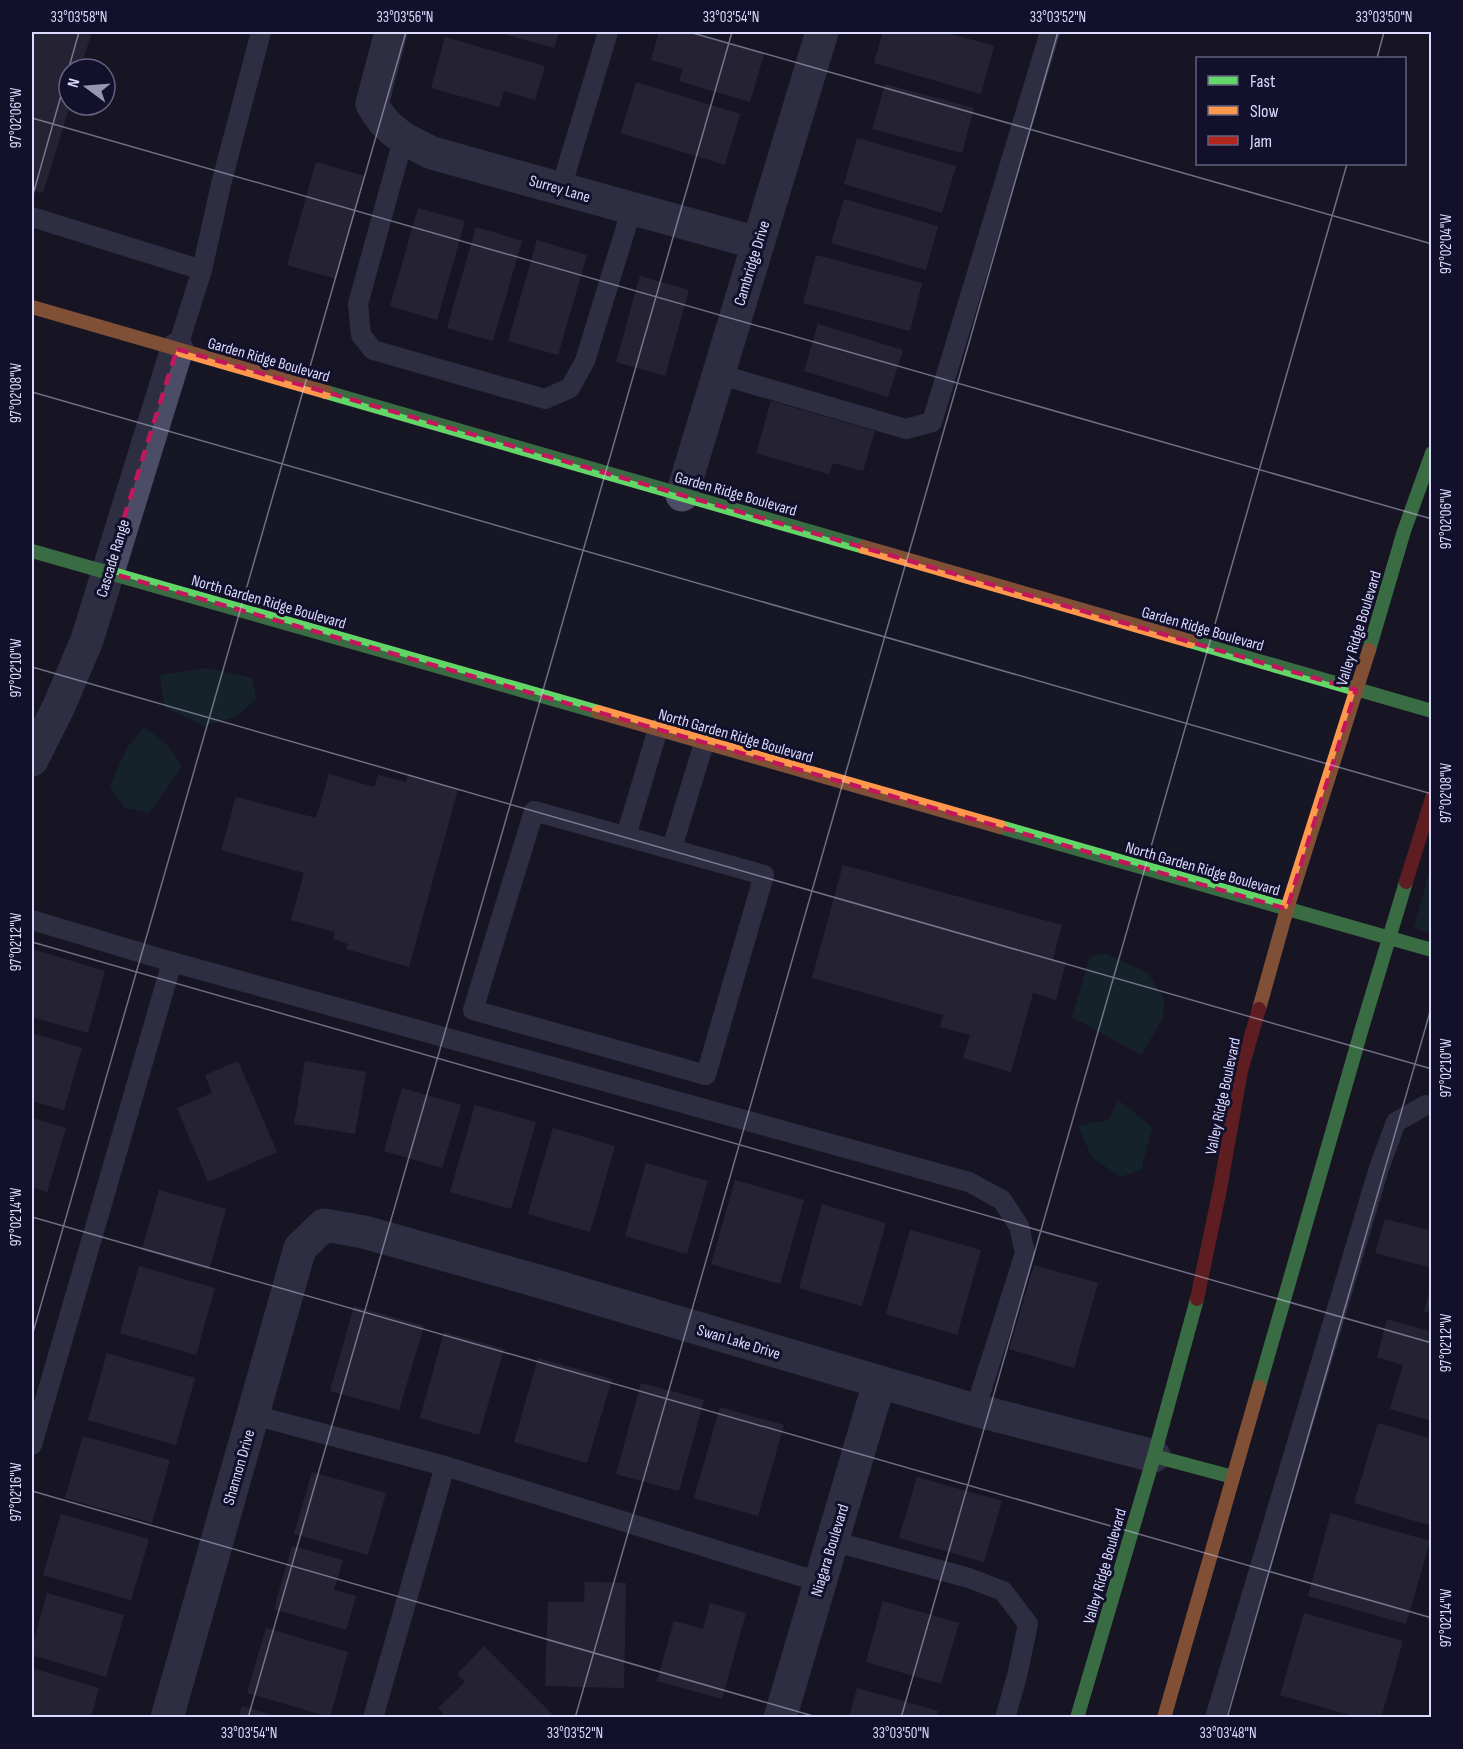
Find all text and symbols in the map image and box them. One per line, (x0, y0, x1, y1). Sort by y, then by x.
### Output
text: 33°03'58"N (51, 8, 107, 27)
text: 33°03'56"N (377, 8, 433, 27)
text: 33°03'54"N (703, 8, 759, 27)
text: 33°03'52"N (1030, 8, 1086, 27)
text: 33°03'50"N (1355, 8, 1413, 27)
north arrow (57, 57, 117, 117)
legend (1196, 57, 1406, 165)
text: Fast (1250, 71, 1276, 92)
text: N (64, 77, 84, 90)
text: 97°02'06"W (7, 88, 26, 148)
text: Slow (1250, 101, 1279, 122)
text: Jam (1249, 131, 1272, 152)
street label: Surrey Lane (527, 172, 592, 207)
text: 97°02'04"W (1437, 214, 1456, 274)
street label: Cambridge Drive (730, 219, 774, 308)
street label: Garden Ridge Boulevard (205, 334, 332, 387)
text: 97°02'08"W (7, 363, 26, 423)
street label: Garden Ridge Boulevard (672, 468, 799, 521)
text: 97°02'06"W (1437, 489, 1456, 549)
street label: Cascade Range (93, 517, 134, 600)
street label: Valley Ridge Boulevard (1333, 569, 1386, 688)
street label: North Garden Ridge Boulevard (189, 571, 348, 634)
street label: Garden Ridge Boulevard (1139, 603, 1266, 656)
text: 97°02'10"W (7, 638, 26, 697)
street label: North Garden Ridge Boulevard (656, 705, 815, 768)
text: 97°02'08"W (1437, 763, 1456, 823)
street label: North Garden Ridge Boulevard (1123, 838, 1282, 901)
text: 97°02'12"W (7, 912, 26, 971)
street label: Valley Ridge Boulevard (1202, 1036, 1245, 1157)
text: 97°02'10"W (1437, 1038, 1456, 1097)
text: 97°02'14"W (7, 1187, 26, 1246)
text: 97°02'12"W (1437, 1313, 1456, 1372)
street label: Swan Lake Drive (695, 1321, 782, 1364)
street label: Shannon Drive (220, 1428, 259, 1507)
text: 97°02'16"W (7, 1462, 26, 1521)
street label: Niagara Boulevard (807, 1502, 853, 1599)
street label: Valley Ridge Boulevard (1080, 1507, 1131, 1626)
text: 97°02'14"W (1437, 1588, 1456, 1647)
text: 33°03'54"N (221, 1724, 277, 1743)
text: 33°03'52"N (547, 1724, 603, 1743)
text: 33°03'50"N (872, 1724, 930, 1743)
text: 33°03'48"N (1199, 1724, 1257, 1743)

